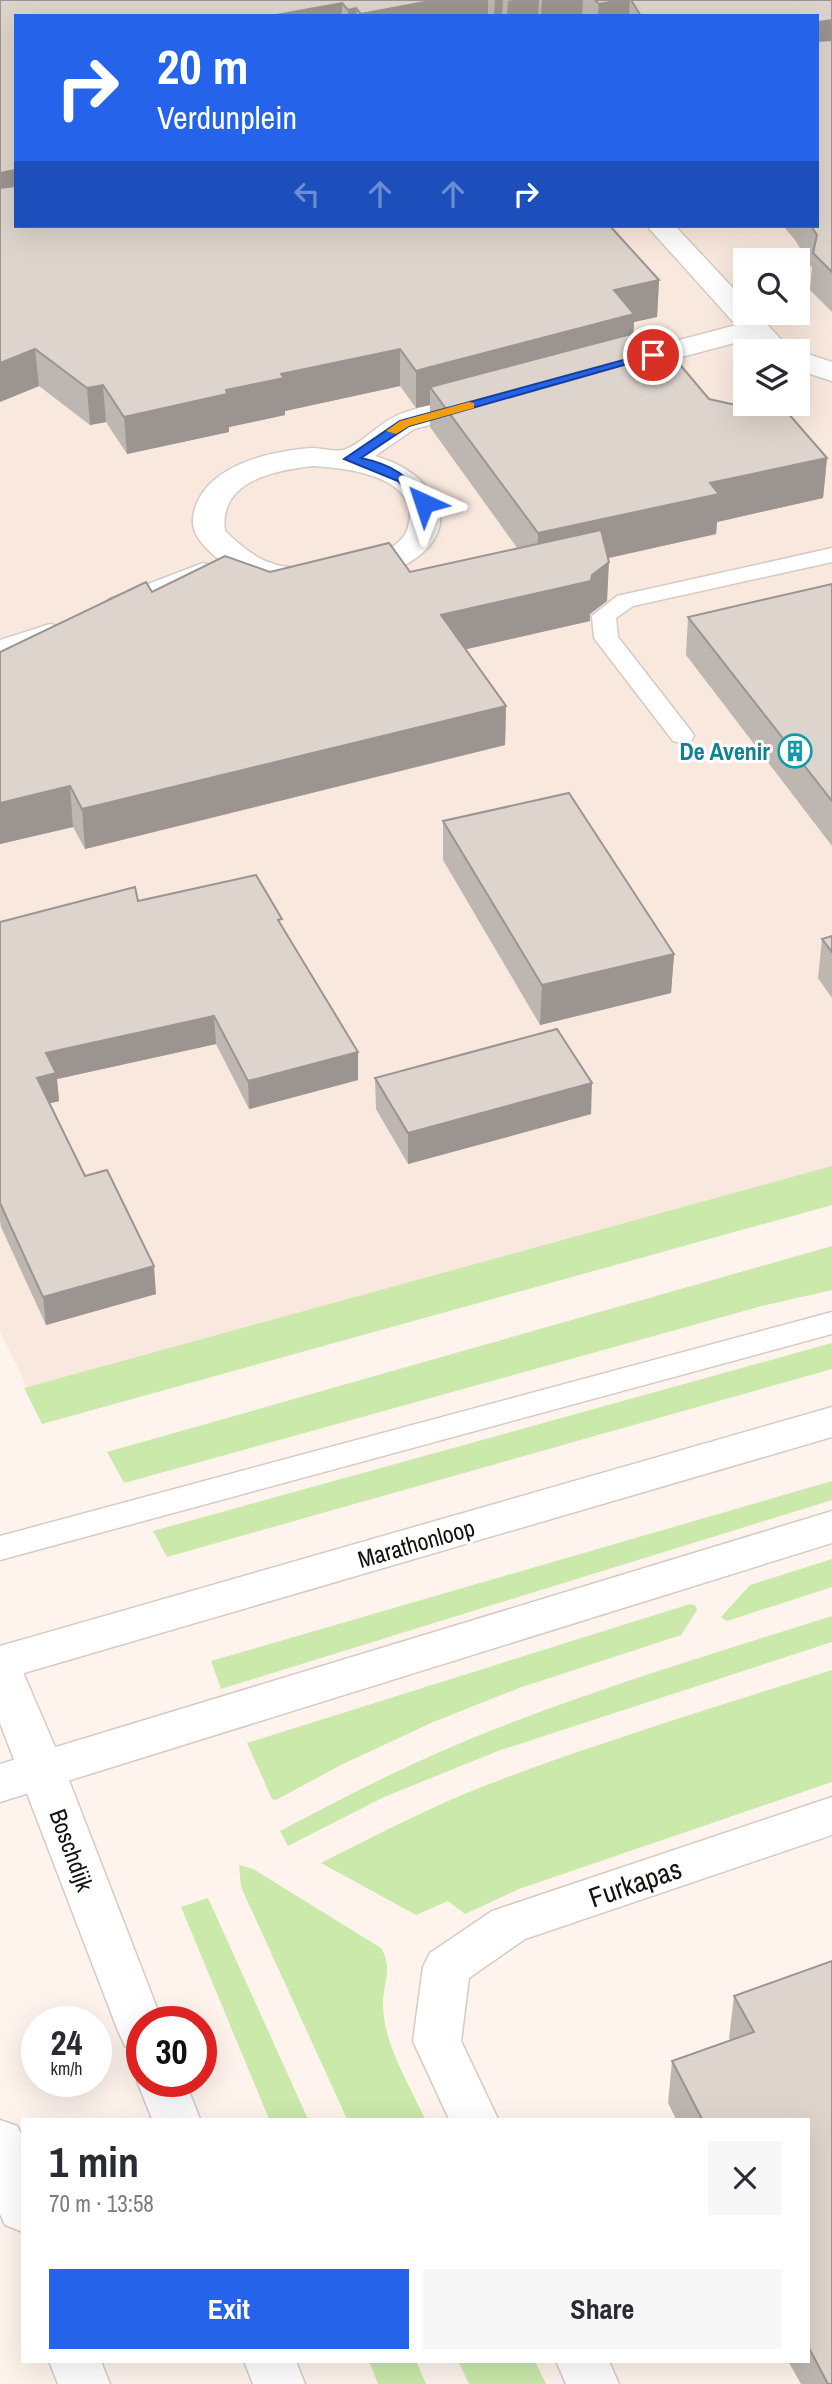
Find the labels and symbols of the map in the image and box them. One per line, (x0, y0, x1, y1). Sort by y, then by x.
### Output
pin (623, 325, 683, 385)
position arrow (387, 466, 461, 540)
building icon: De Avenir (776, 732, 814, 770)
place label: De Avenir (680, 735, 770, 767)
street label: Marathonloop (354, 1511, 478, 1575)
street label: Boschdijk (42, 1804, 102, 1896)
street label: Furkapas (584, 1849, 686, 1917)
speed limit sign: 30 (126, 2006, 217, 2097)

